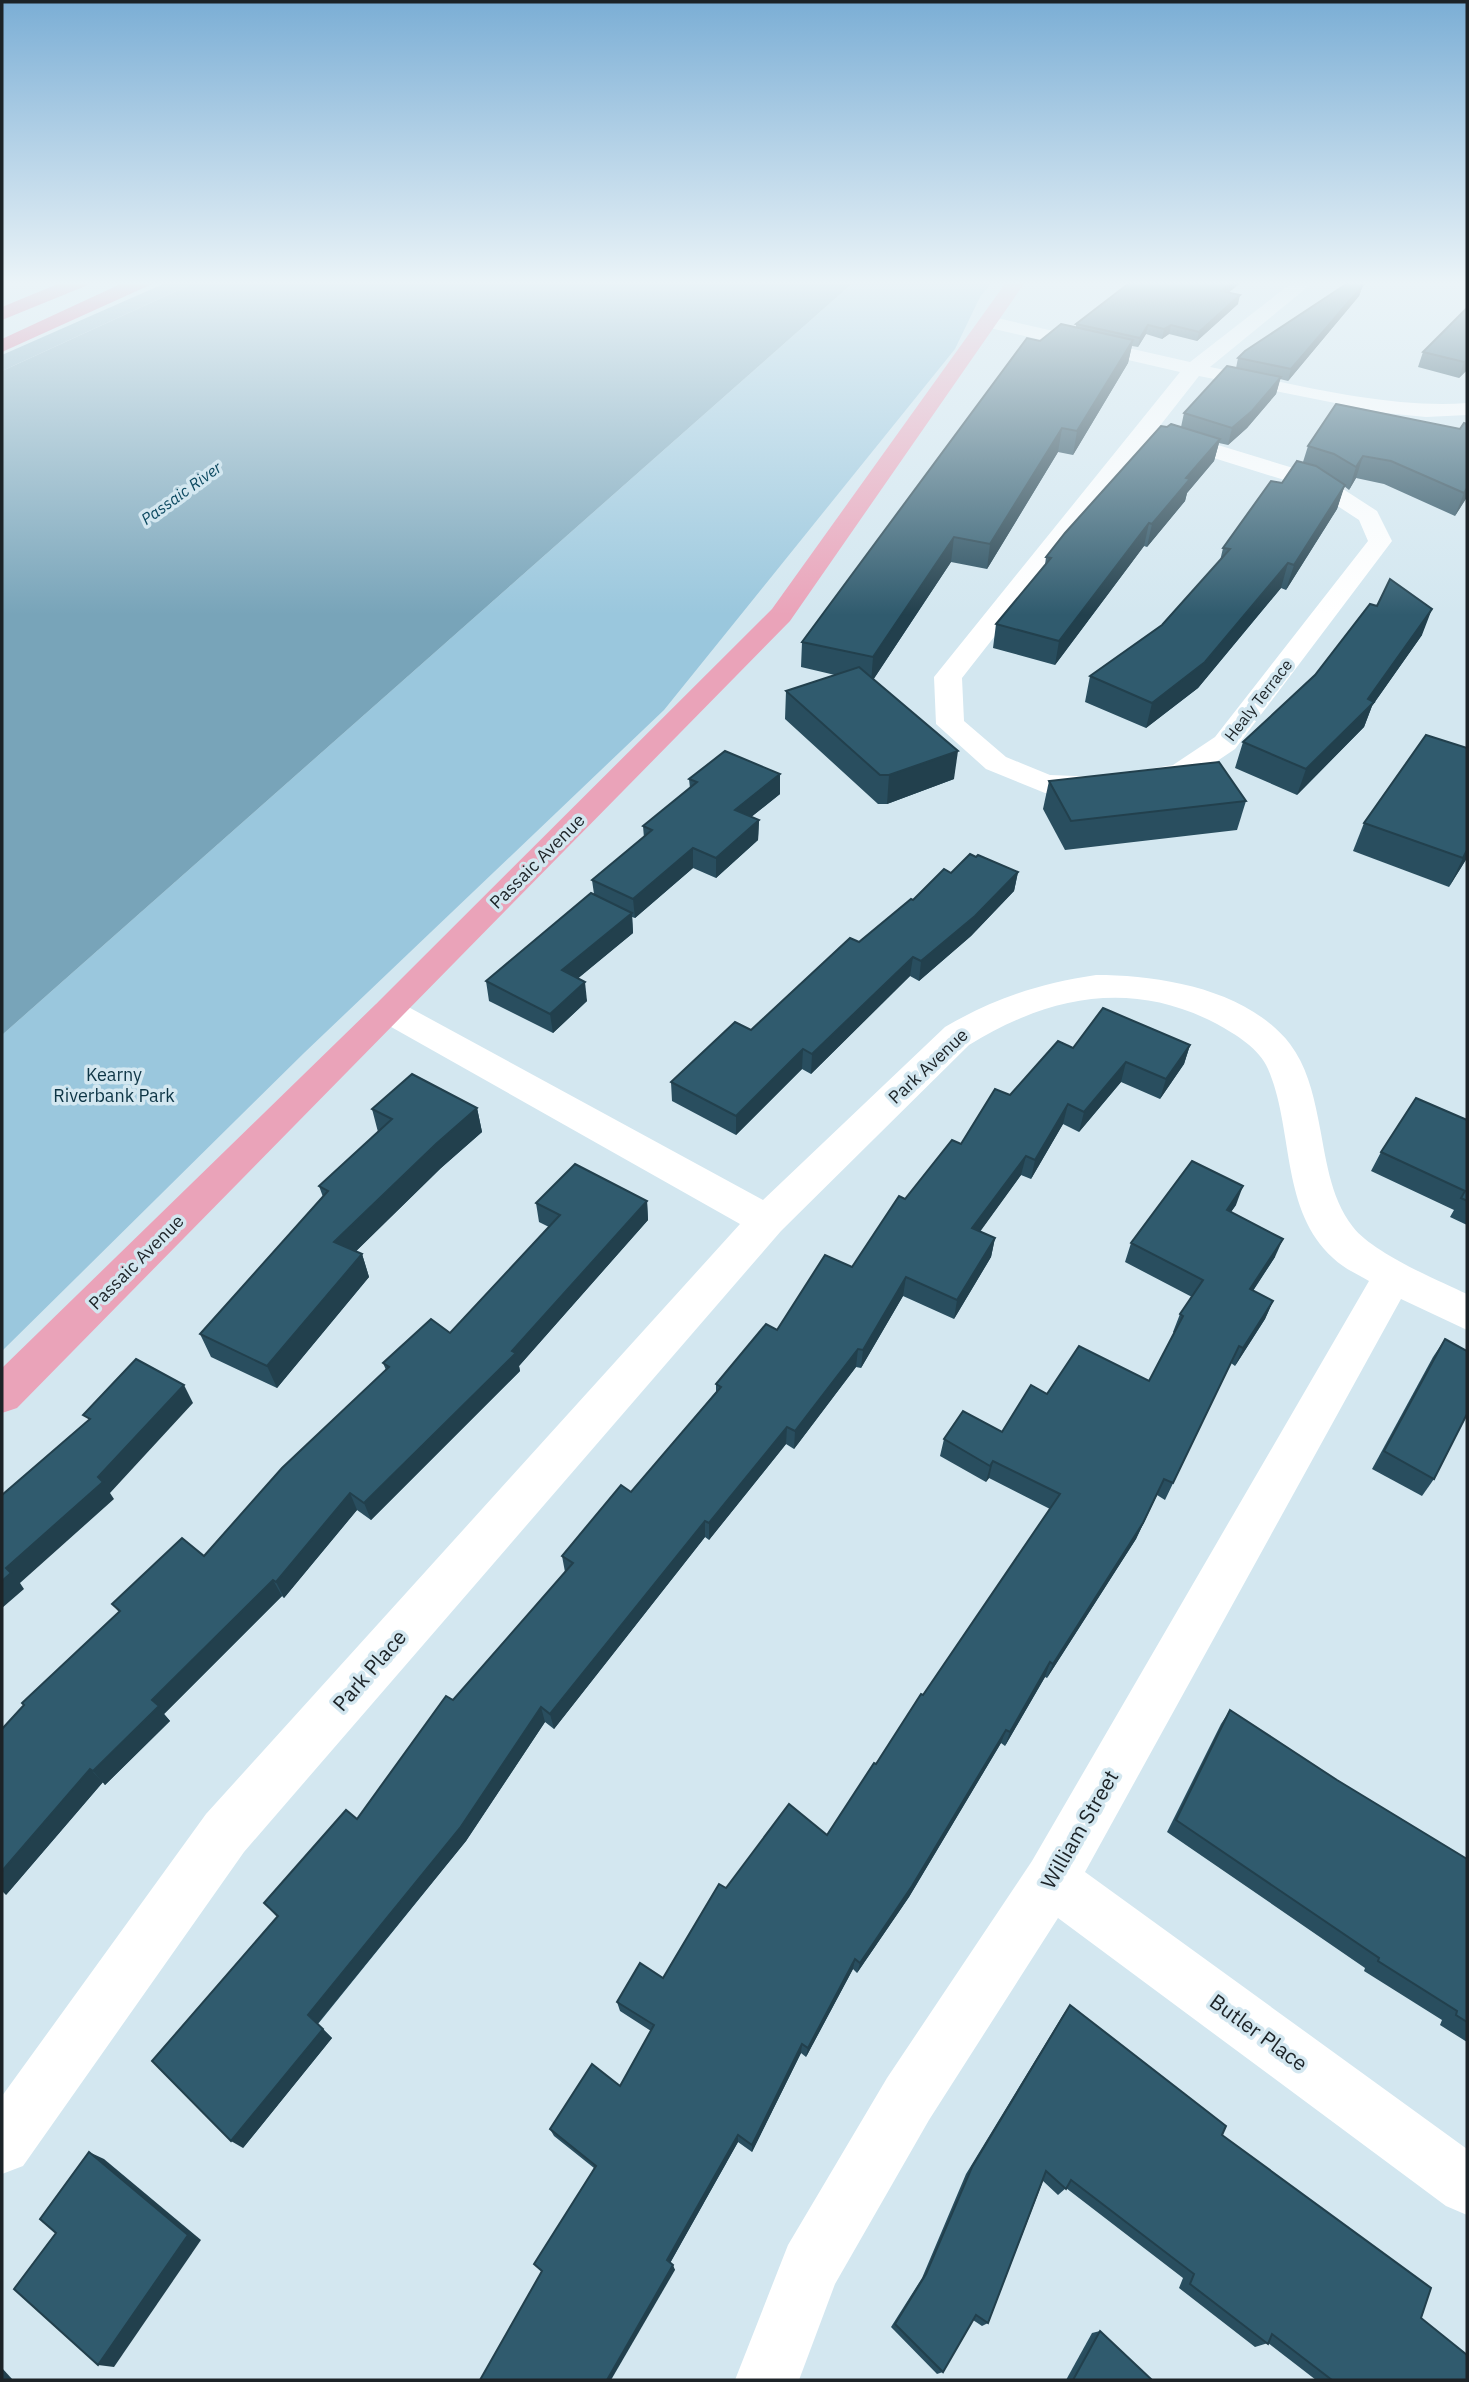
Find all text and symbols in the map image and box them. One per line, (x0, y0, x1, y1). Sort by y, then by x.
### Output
water label: Passaic River (137, 456, 226, 529)
street label: Healy Terrace (1220, 655, 1296, 745)
street label: Passaic Avenue (485, 808, 590, 913)
street label: Park Avenue (883, 1023, 973, 1109)
park label: Kearny Riverbank Park (53, 1063, 175, 1107)
street label: Passaic Avenue (84, 1209, 189, 1314)
street label: Park Place (326, 1623, 412, 1717)
street label: William Street (1034, 1765, 1124, 1893)
street label: Butler Place (1204, 1987, 1314, 2077)

